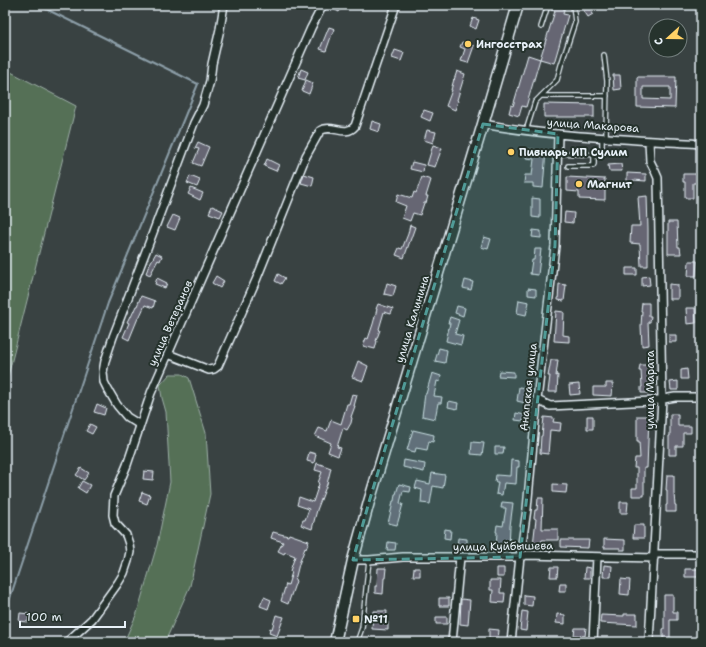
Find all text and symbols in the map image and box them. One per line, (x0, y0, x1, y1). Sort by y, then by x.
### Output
north arrow (648, 18, 688, 58)
text: С (651, 35, 667, 47)
place label: Ингосстрах (476, 37, 542, 52)
marker: Ингосстрах (463, 39, 473, 49)
street label: улица Макарова (546, 115, 640, 136)
place label: Пивнарь ИП Сулим (519, 145, 627, 160)
marker: Пивнарь ИП Сулим (506, 147, 516, 157)
place label: Магнит (587, 177, 632, 192)
marker: Магнит (574, 179, 584, 189)
street label: улица Калинина (392, 273, 433, 365)
street label: улица Ветеранов (145, 278, 196, 369)
street label: Анапская улица (516, 342, 541, 432)
street label: улица Марата (643, 350, 658, 430)
street label: улица Куйбышева (453, 538, 553, 555)
scale bar (20, 603, 125, 629)
text: 100 m (26, 609, 62, 625)
place label: №11 (364, 612, 388, 627)
marker: №11 (351, 614, 361, 624)

